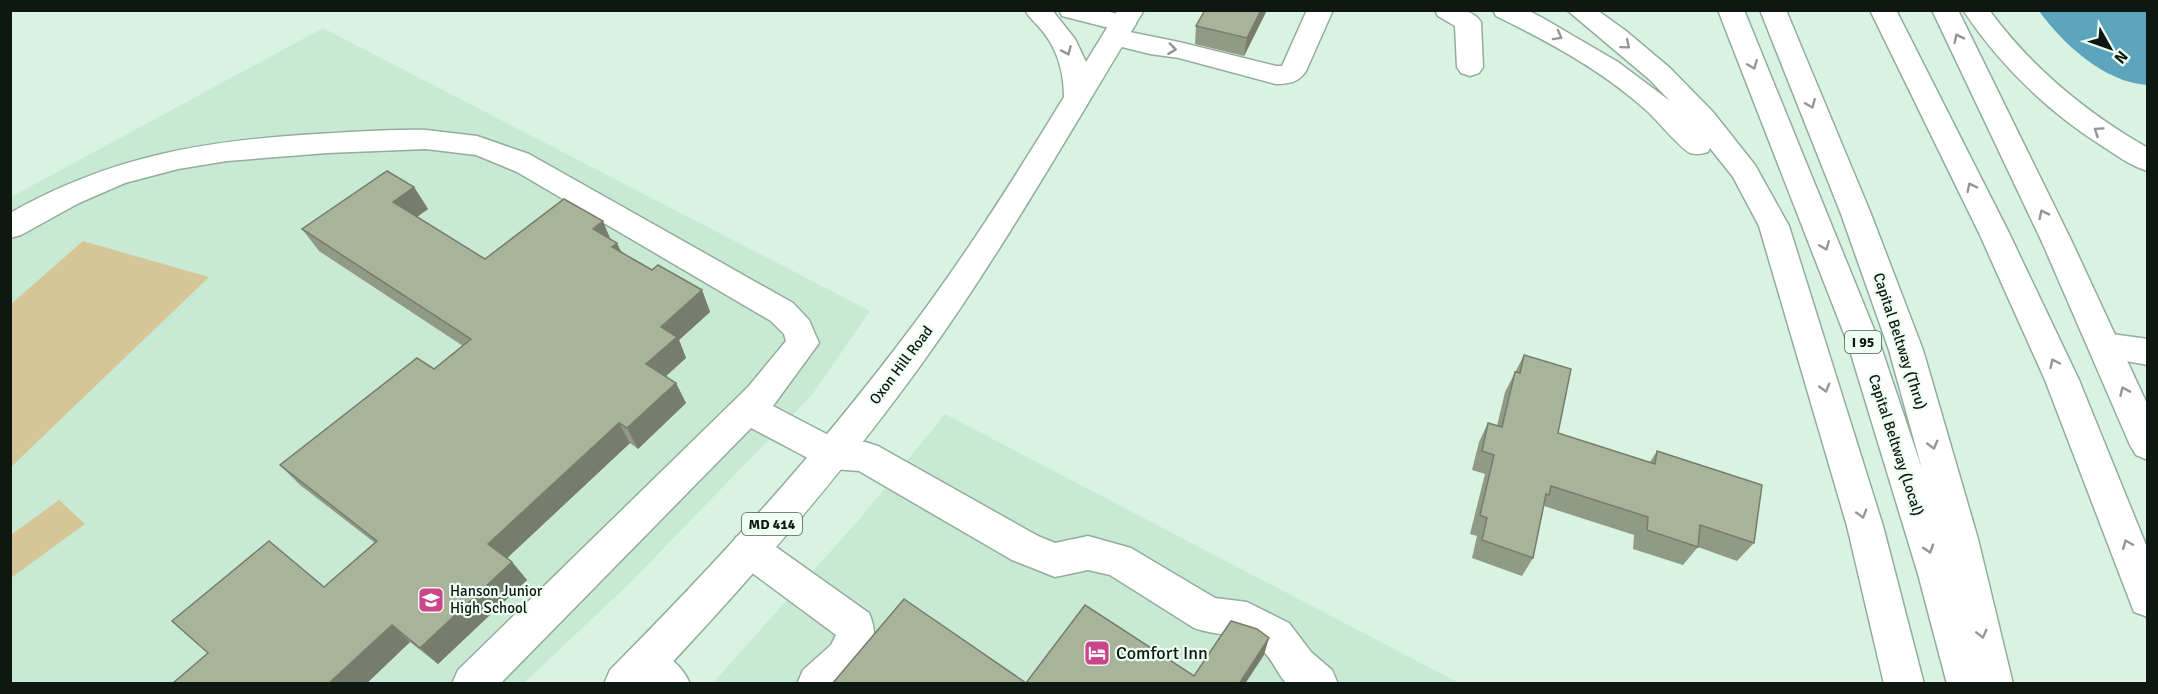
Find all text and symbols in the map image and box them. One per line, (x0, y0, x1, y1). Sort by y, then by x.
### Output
north arrow (2080, 18, 2140, 78)
one-way arrow (1551, 29, 1562, 40)
one-way arrow (1954, 34, 1965, 45)
one-way arrow (1619, 38, 1630, 49)
one-way arrow (1168, 42, 1177, 55)
one-way arrow (1060, 45, 1072, 56)
text: N (2109, 46, 2132, 68)
one-way arrow (1746, 59, 1758, 70)
one-way arrow (1804, 97, 1816, 108)
one-way arrow (2093, 127, 2104, 138)
one-way arrow (1967, 183, 1978, 193)
one-way arrow (2039, 209, 2051, 220)
one-way arrow (1818, 240, 1830, 251)
street label: Capital Beltway (Thru) (1869, 270, 1931, 412)
street label: Oxon Hill Road (866, 322, 936, 408)
road number: I 95 (1845, 331, 1881, 353)
one-way arrow (2049, 359, 2061, 370)
street label: Capital Beltway (Local) (1865, 372, 1927, 518)
one-way arrow (1818, 382, 1830, 393)
one-way arrow (2119, 386, 2131, 397)
one-way arrow (1926, 440, 1939, 450)
one-way arrow (1855, 508, 1867, 519)
road number: MD 414 (742, 513, 802, 535)
one-way arrow (2122, 540, 2134, 551)
one-way arrow (1922, 543, 1934, 554)
place label: Hanson Junior High School (450, 582, 543, 617)
school or university icon: Hanson Junior High School (416, 585, 446, 615)
one-way arrow (1974, 629, 1987, 639)
hotel icon: Comfort Inn (1082, 638, 1112, 668)
place label: Comfort Inn (1116, 642, 1208, 664)

